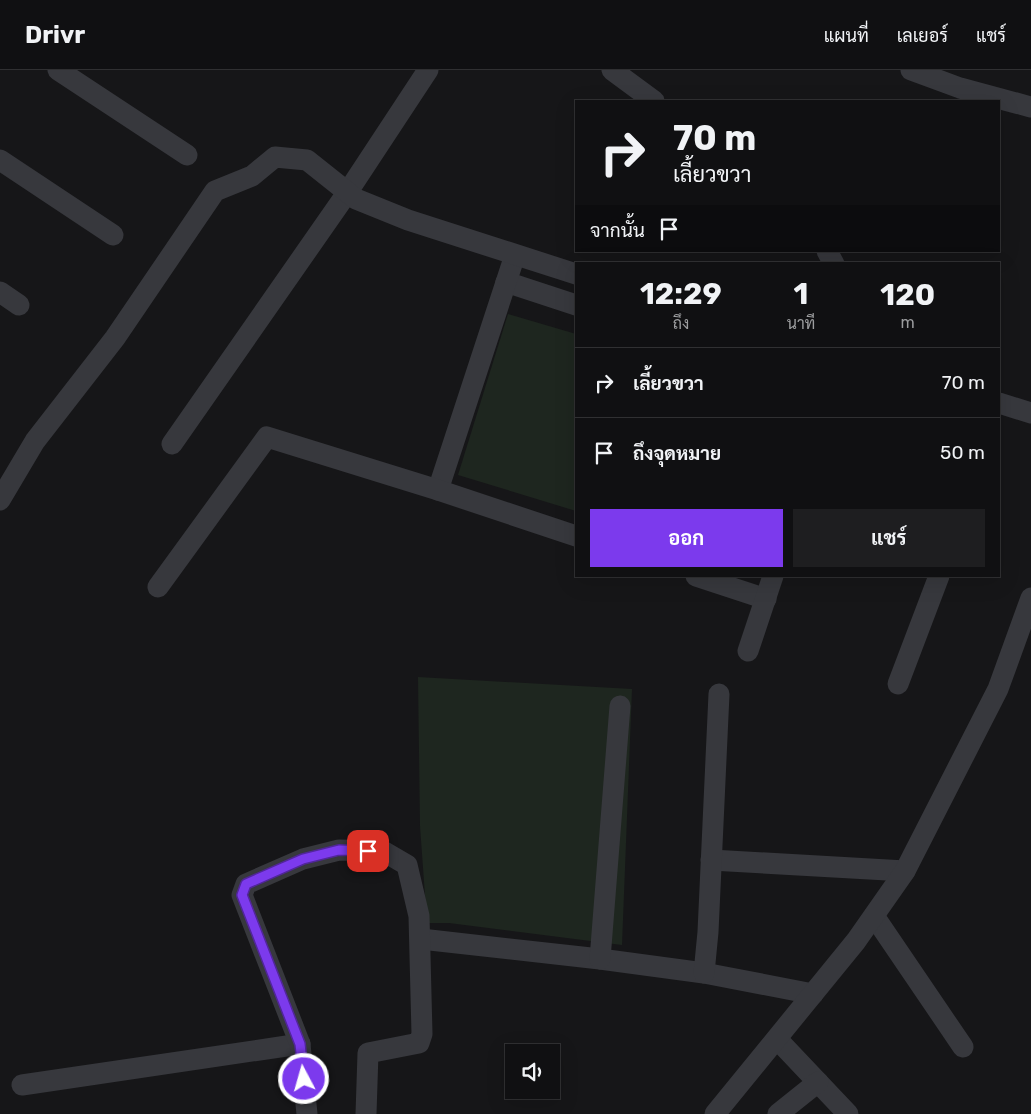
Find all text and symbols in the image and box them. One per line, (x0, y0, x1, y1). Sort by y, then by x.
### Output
text: Drivr (25, 21, 85, 49)
text: แผนที่ (824, 25, 869, 47)
text: เลเยอร์ (897, 25, 948, 47)
text: แชร์ (976, 25, 1006, 47)
text: 70 m (673, 117, 756, 159)
icon: right (590, 120, 655, 185)
text: เลี้ยวขวา (673, 161, 751, 188)
icon: arrive (655, 215, 683, 243)
text: จากนั้น (590, 219, 645, 242)
text: 12:29 (640, 276, 722, 312)
text: 1 (794, 276, 809, 312)
text: 120 (880, 277, 935, 313)
text: m (901, 313, 915, 332)
text: ถึง (673, 314, 689, 333)
text: นาที (787, 314, 815, 333)
icon: right (590, 369, 618, 397)
text: 70 m (942, 371, 985, 394)
text: เลี้ยวขวา (633, 372, 704, 395)
icon: arrive (590, 439, 618, 467)
text: 50 m (940, 441, 985, 464)
text: ถึงจุดหมาย (633, 442, 721, 465)
button: ออก (590, 509, 783, 567)
button: แชร์ (793, 509, 985, 567)
pin (347, 830, 389, 872)
icon: arrive (354, 837, 382, 865)
map controls (505, 1044, 560, 1099)
button: sound (505, 1044, 560, 1099)
position arrow (277, 1052, 329, 1104)

